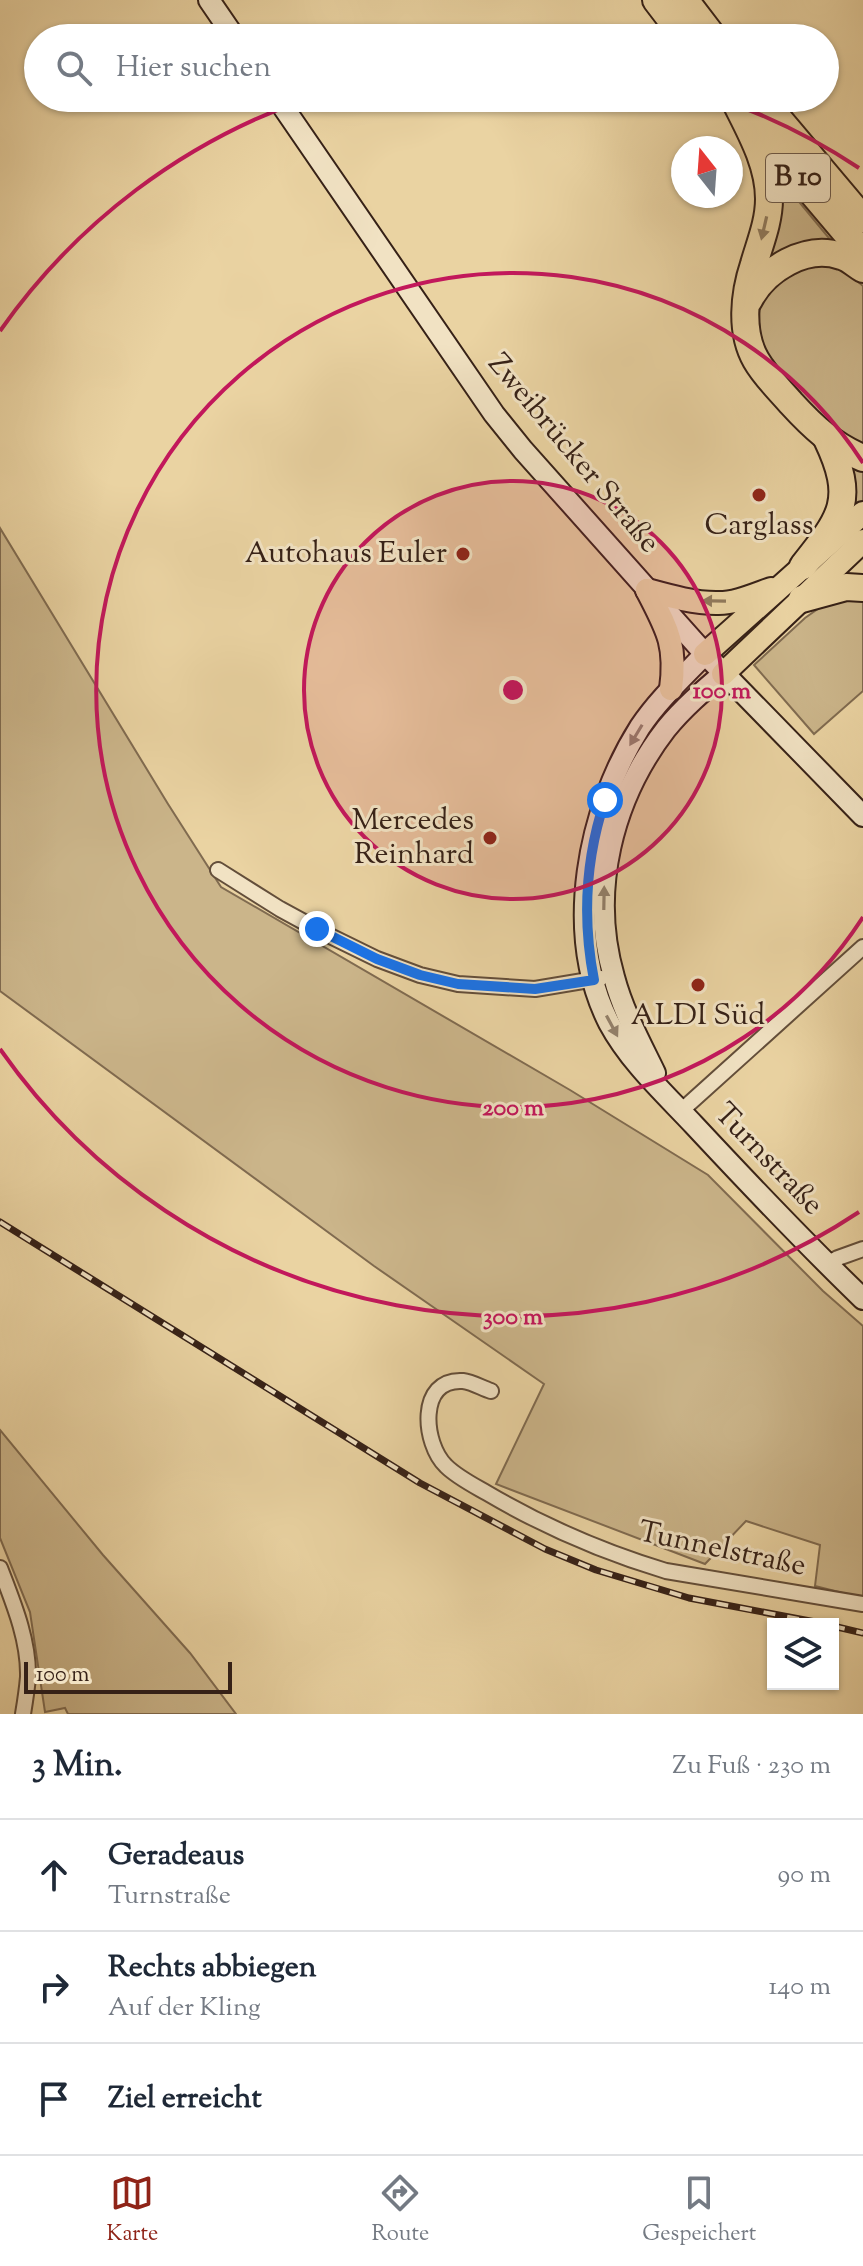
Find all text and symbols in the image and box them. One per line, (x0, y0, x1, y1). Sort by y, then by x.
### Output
search box (24, 24, 839, 112)
icon: search (52, 46, 96, 90)
text: Hier suchen (116, 47, 271, 90)
north arrow (671, 136, 743, 208)
road number: B 10 (766, 154, 830, 202)
one-way arrow (758, 216, 770, 241)
street label: Zweibrücker Straße (477, 345, 669, 563)
marker: Carglass (750, 486, 768, 504)
place label: Carglass (705, 505, 813, 548)
place label: Autohaus Euler (245, 533, 447, 576)
marker: Autohaus Euler (454, 545, 472, 563)
one-way arrow (701, 595, 726, 608)
text: 100 m (693, 675, 751, 709)
centre of rings (499, 676, 527, 704)
one-way arrow (629, 724, 643, 746)
route start (587, 782, 623, 818)
place label: Mercedes Reinhard (352, 800, 474, 877)
marker: Mercedes Reinhard (481, 829, 499, 847)
one-way arrow (598, 885, 611, 910)
route end (299, 911, 335, 947)
marker: ALDI Süd (689, 976, 707, 994)
place label: ALDI Süd (631, 995, 765, 1038)
one-way arrow (605, 1015, 619, 1037)
text: 200 m (482, 1092, 544, 1126)
street label: Turnstraße (703, 1094, 833, 1226)
text: 300 m (483, 1301, 543, 1335)
street label: Tunnelstraße (634, 1511, 810, 1589)
map controls (767, 1618, 839, 1690)
button: layers (767, 1618, 839, 1690)
scale bar (24, 1658, 232, 1694)
text: 100 m (36, 1660, 89, 1692)
text: 3 Min. (32, 1742, 123, 1791)
text: Zu Fuß · 230 m (672, 1748, 831, 1785)
text: Geradeaus (108, 1835, 244, 1878)
icon: ahead (32, 1853, 76, 1897)
text: 90 m (778, 1857, 831, 1894)
text: Turnstraße (108, 1878, 231, 1915)
text: Rechts abbiegen (108, 1947, 316, 1990)
icon: right (32, 1965, 76, 2009)
text: 140 m (768, 1969, 831, 2006)
text: Auf der Kling (108, 1990, 261, 2027)
icon: arrive (32, 2077, 76, 2121)
text: Ziel erreicht (108, 2078, 262, 2121)
tab: Karte (107, 2171, 158, 2251)
tab: Route (372, 2171, 429, 2251)
tab: Gespeichert (642, 2171, 756, 2251)

